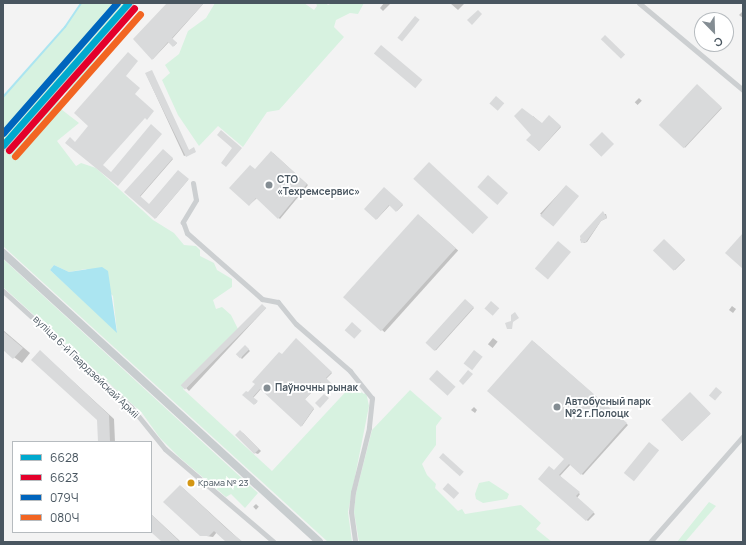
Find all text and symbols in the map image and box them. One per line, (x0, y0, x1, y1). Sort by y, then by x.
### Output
north arrow (694, 12, 734, 52)
text: С (712, 34, 725, 51)
place label: СТО «Техремсервис» (277, 173, 360, 196)
marker: СТО «Техремсервис» (264, 180, 274, 190)
street label: вуліца 6-й Гвардзейскай Арміі (31, 313, 141, 421)
place label: Паўночны рынак (275, 382, 358, 394)
marker: Паўночны рынак (262, 383, 272, 393)
place label: Автобусный парк №2 г.Полоцк (565, 395, 651, 418)
marker: Автобусный парк №2 г.Полоцк (552, 402, 562, 412)
legend (12, 441, 152, 533)
text: 6628 (50, 449, 79, 466)
text: 6623 (50, 469, 78, 486)
marker: Крама № 23 (186, 478, 196, 488)
place label: Крама № 23 (198, 478, 249, 488)
text: 079Ч (50, 489, 79, 506)
text: 080Ч (50, 509, 79, 526)

